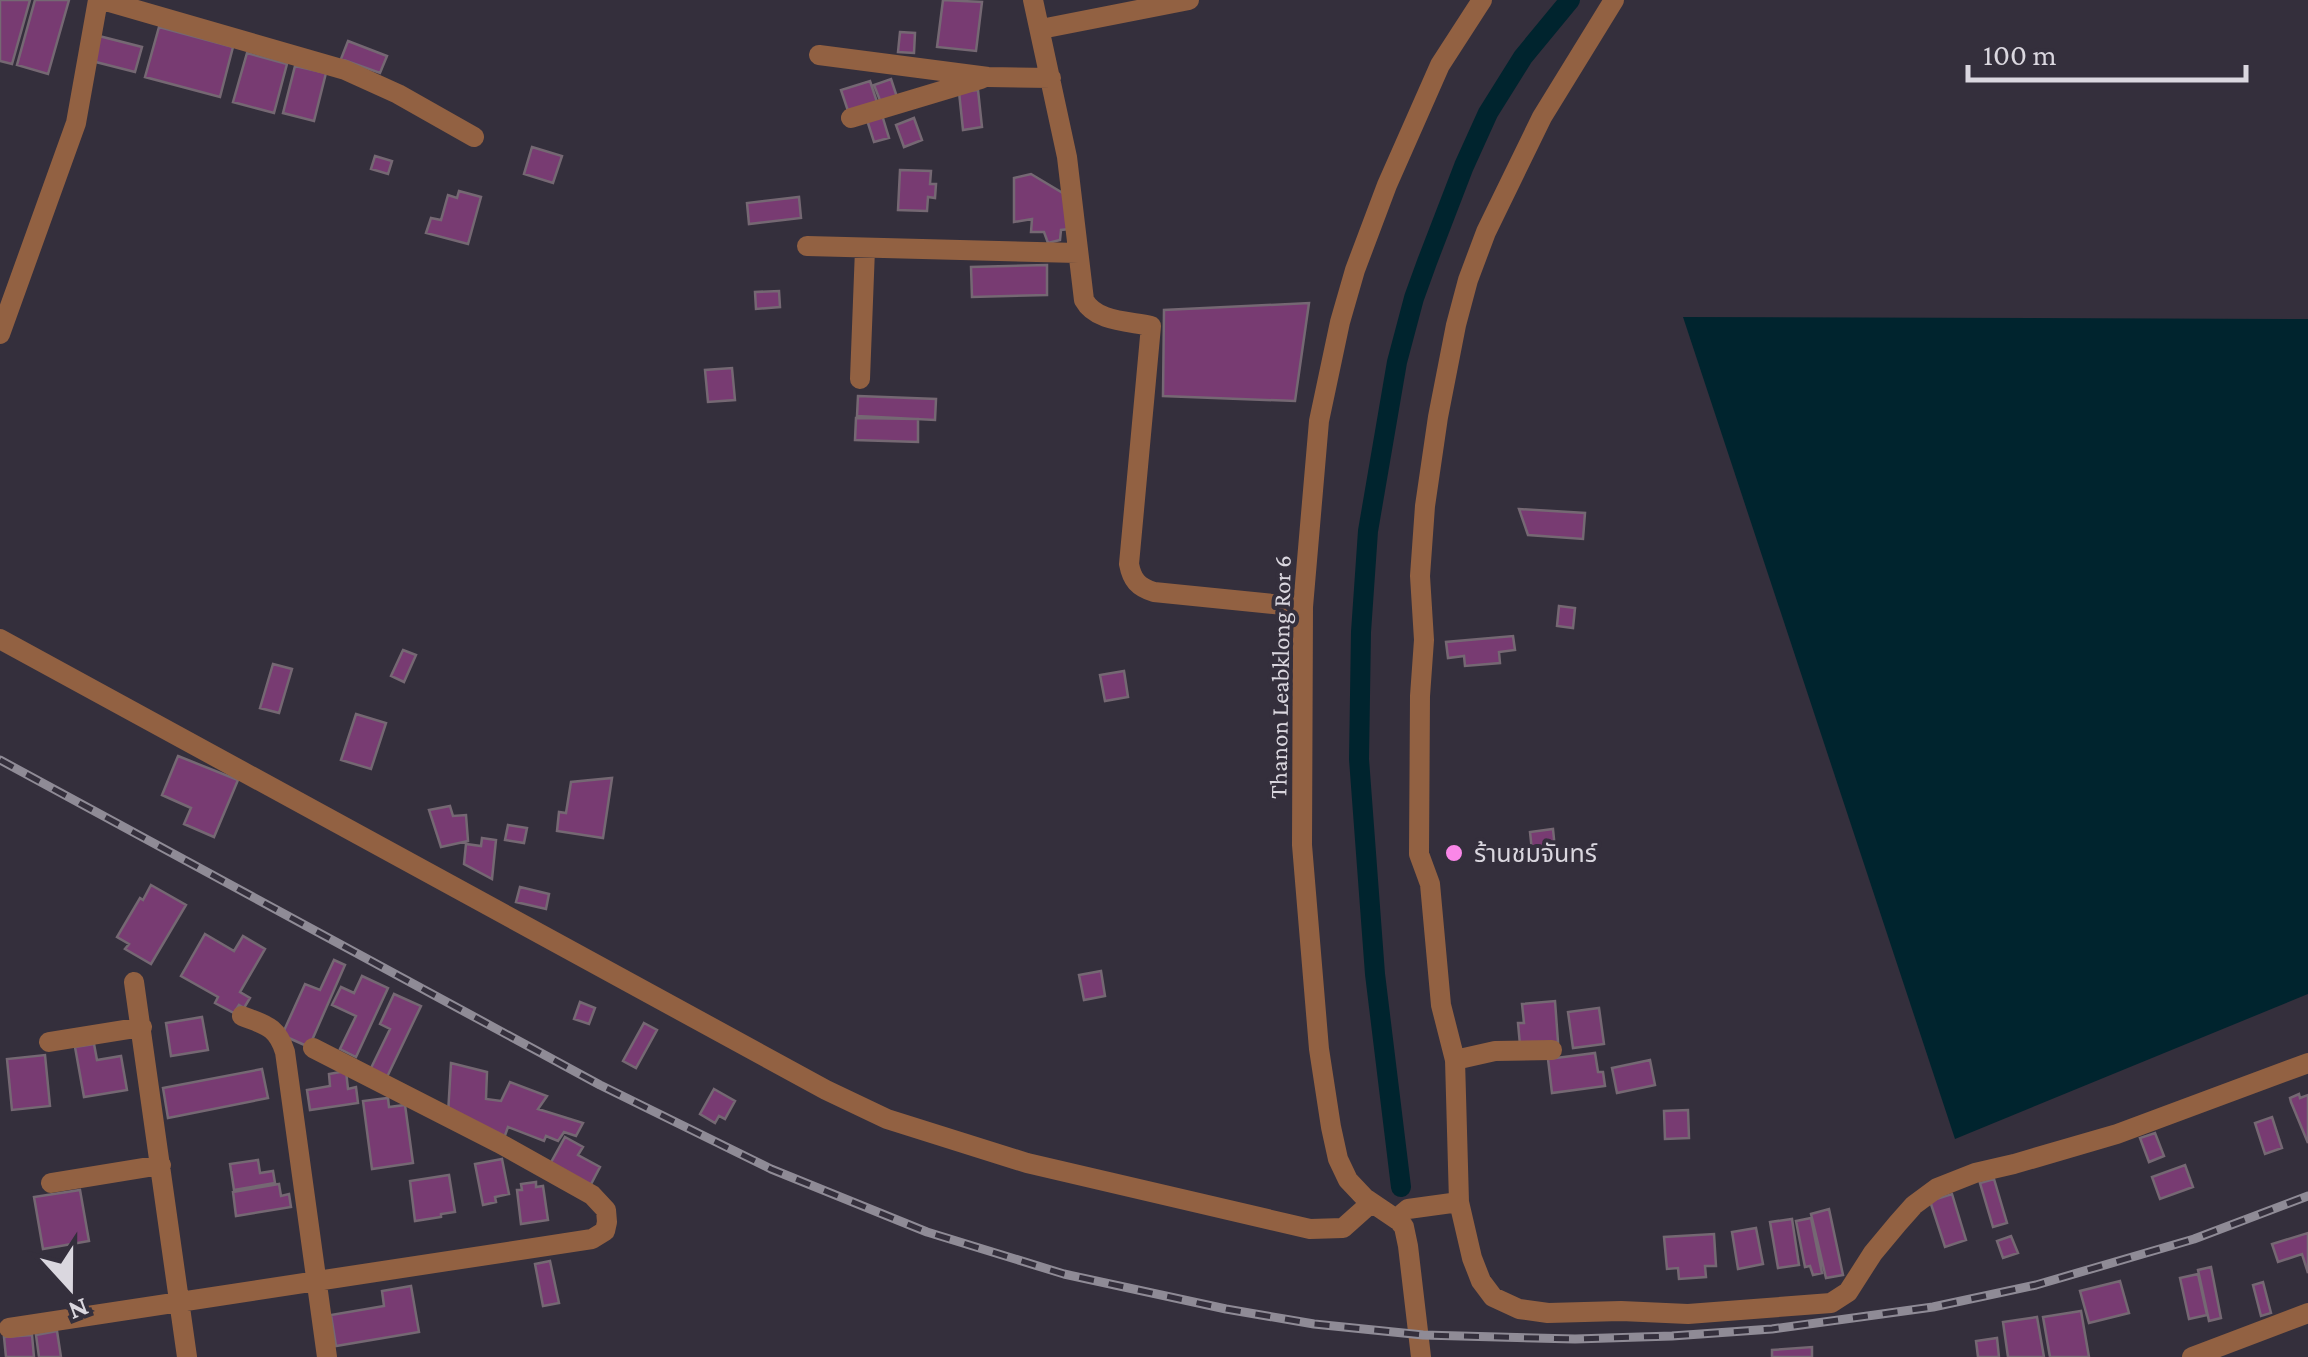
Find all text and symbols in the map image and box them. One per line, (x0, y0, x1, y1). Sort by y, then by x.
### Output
scale bar (1968, 20, 2246, 82)
text: 100 m (1983, 38, 2057, 71)
street label: Thanon Leabklong Ror 6 (1264, 555, 1297, 799)
place label: ร้านชมจันทร์ (1474, 840, 1598, 867)
marker: ร้านชมจันทร์ (1443, 842, 1465, 864)
north arrow (20, 1237, 120, 1337)
text: N (64, 1292, 93, 1328)

